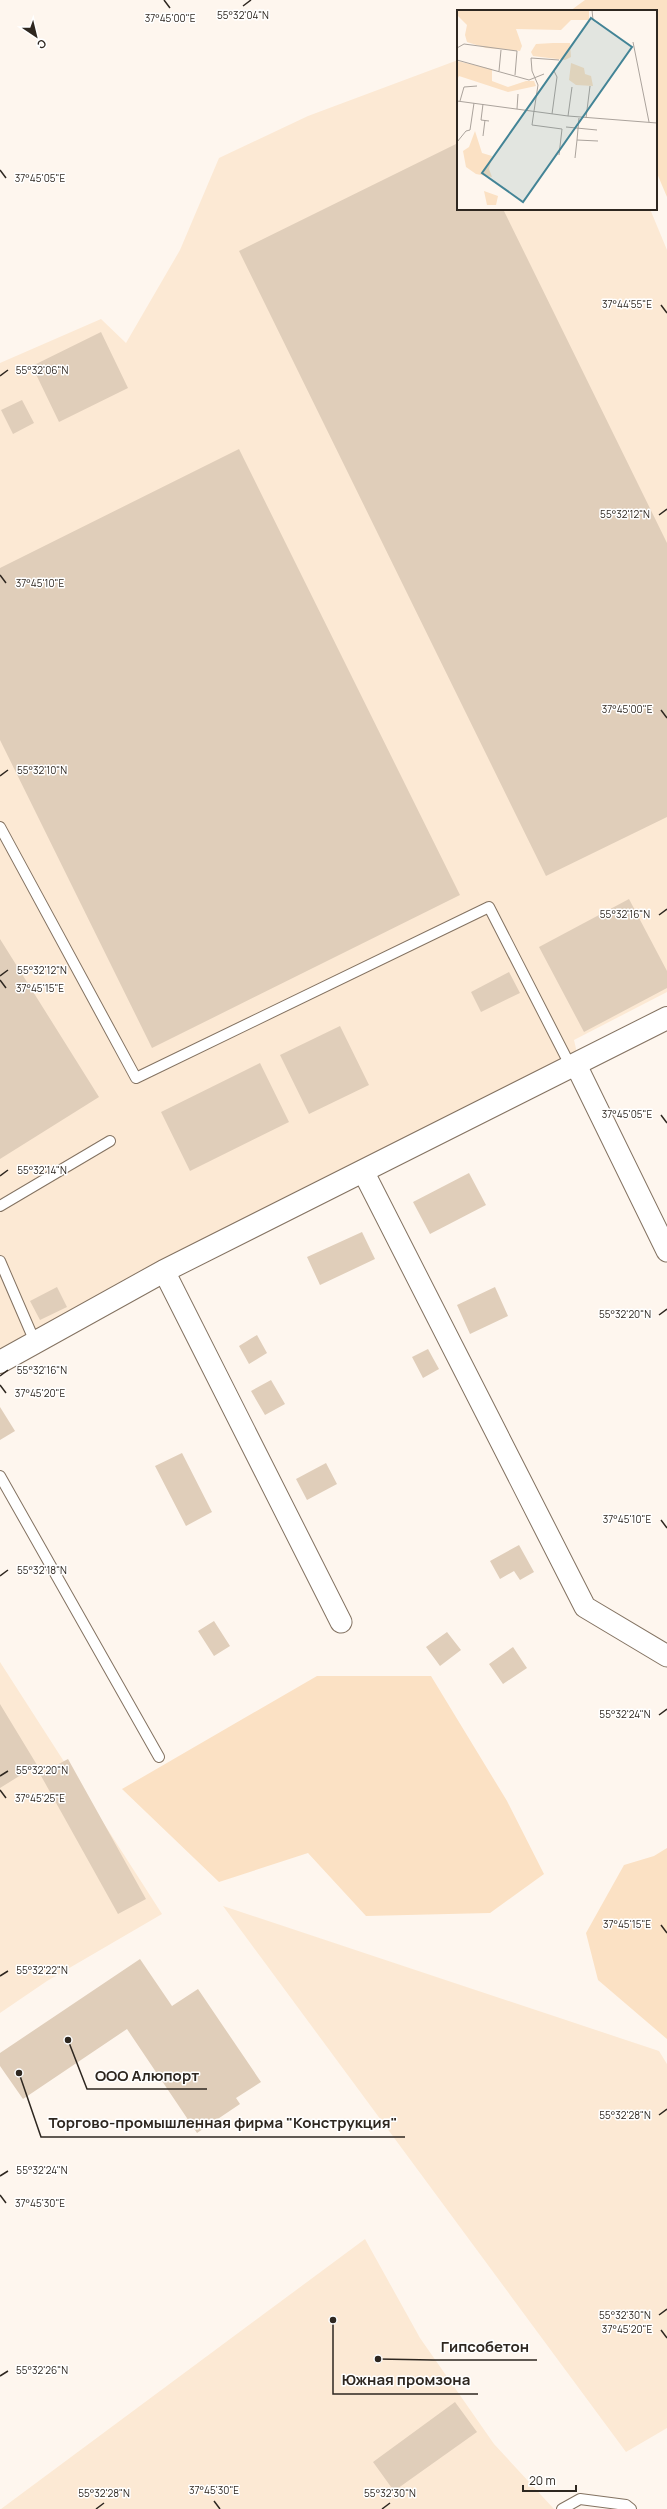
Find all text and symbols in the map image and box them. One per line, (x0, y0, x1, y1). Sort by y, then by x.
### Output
text: 55°32'04"N (217, 8, 269, 22)
inset map (457, 10, 657, 210)
text: 37°45'00"E (145, 11, 196, 25)
north arrow (16, 16, 56, 56)
text: С (34, 36, 50, 53)
text: 37°45'05"E (15, 171, 65, 185)
text: 37°44'55"E (602, 297, 652, 311)
text: 55°32'06"N (16, 363, 68, 377)
text: 55°32'12"N (600, 507, 650, 521)
text: 37°45'10"E (16, 576, 65, 590)
text: 37°45'00"E (602, 702, 653, 716)
text: 55°32'10"N (17, 763, 67, 777)
text: 55°32'16"N (600, 907, 650, 921)
text: 55°32'12"N (17, 963, 67, 977)
text: 37°45'15"E (16, 981, 64, 995)
text: 37°45'05"E (602, 1107, 652, 1121)
text: 55°32'14"N (17, 1163, 67, 1177)
text: 55°32'20"N (599, 1307, 651, 1321)
text: 55°32'16"N (17, 1363, 67, 1377)
text: 37°45'20"E (15, 1386, 65, 1400)
text: 37°45'10"E (603, 1512, 652, 1526)
text: 55°32'18"N (17, 1563, 67, 1577)
text: 55°32'24"N (599, 1707, 651, 1721)
text: 55°32'20"N (16, 1763, 68, 1777)
text: 37°45'25"E (15, 1791, 65, 1805)
text: 37°45'15"E (603, 1917, 651, 1931)
text: 55°32'22"N (16, 1963, 68, 1977)
callout: ООО Алюпорт (87, 2062, 207, 2089)
text: ООО Алюпорт (95, 2065, 199, 2086)
text: 55°32'28"N (599, 2108, 651, 2122)
callout: Торгово-промышленная фирма "Конструкция" (41, 2110, 405, 2137)
text: Торгово-промышленная фирма "Конструкция" (49, 2112, 397, 2133)
text: 55°32'24"N (16, 2163, 68, 2177)
text: 37°45'30"E (15, 2196, 65, 2210)
text: 55°32'30"N (599, 2308, 651, 2322)
text: 37°45'20"E (602, 2322, 652, 2336)
callout: Гипсобетон (433, 2333, 537, 2360)
text: Гипсобетон (441, 2336, 529, 2357)
text: 55°32'26"N (16, 2363, 68, 2377)
callout: Южная промзона (333, 2367, 478, 2394)
text: Южная промзона (342, 2369, 470, 2390)
scale bar (523, 2467, 576, 2493)
text: 20 m (529, 2472, 556, 2489)
text: 37°45'30"E (189, 2483, 239, 2497)
text: 55°32'28"N (78, 2486, 130, 2500)
text: 55°32'30"N (364, 2486, 416, 2500)

